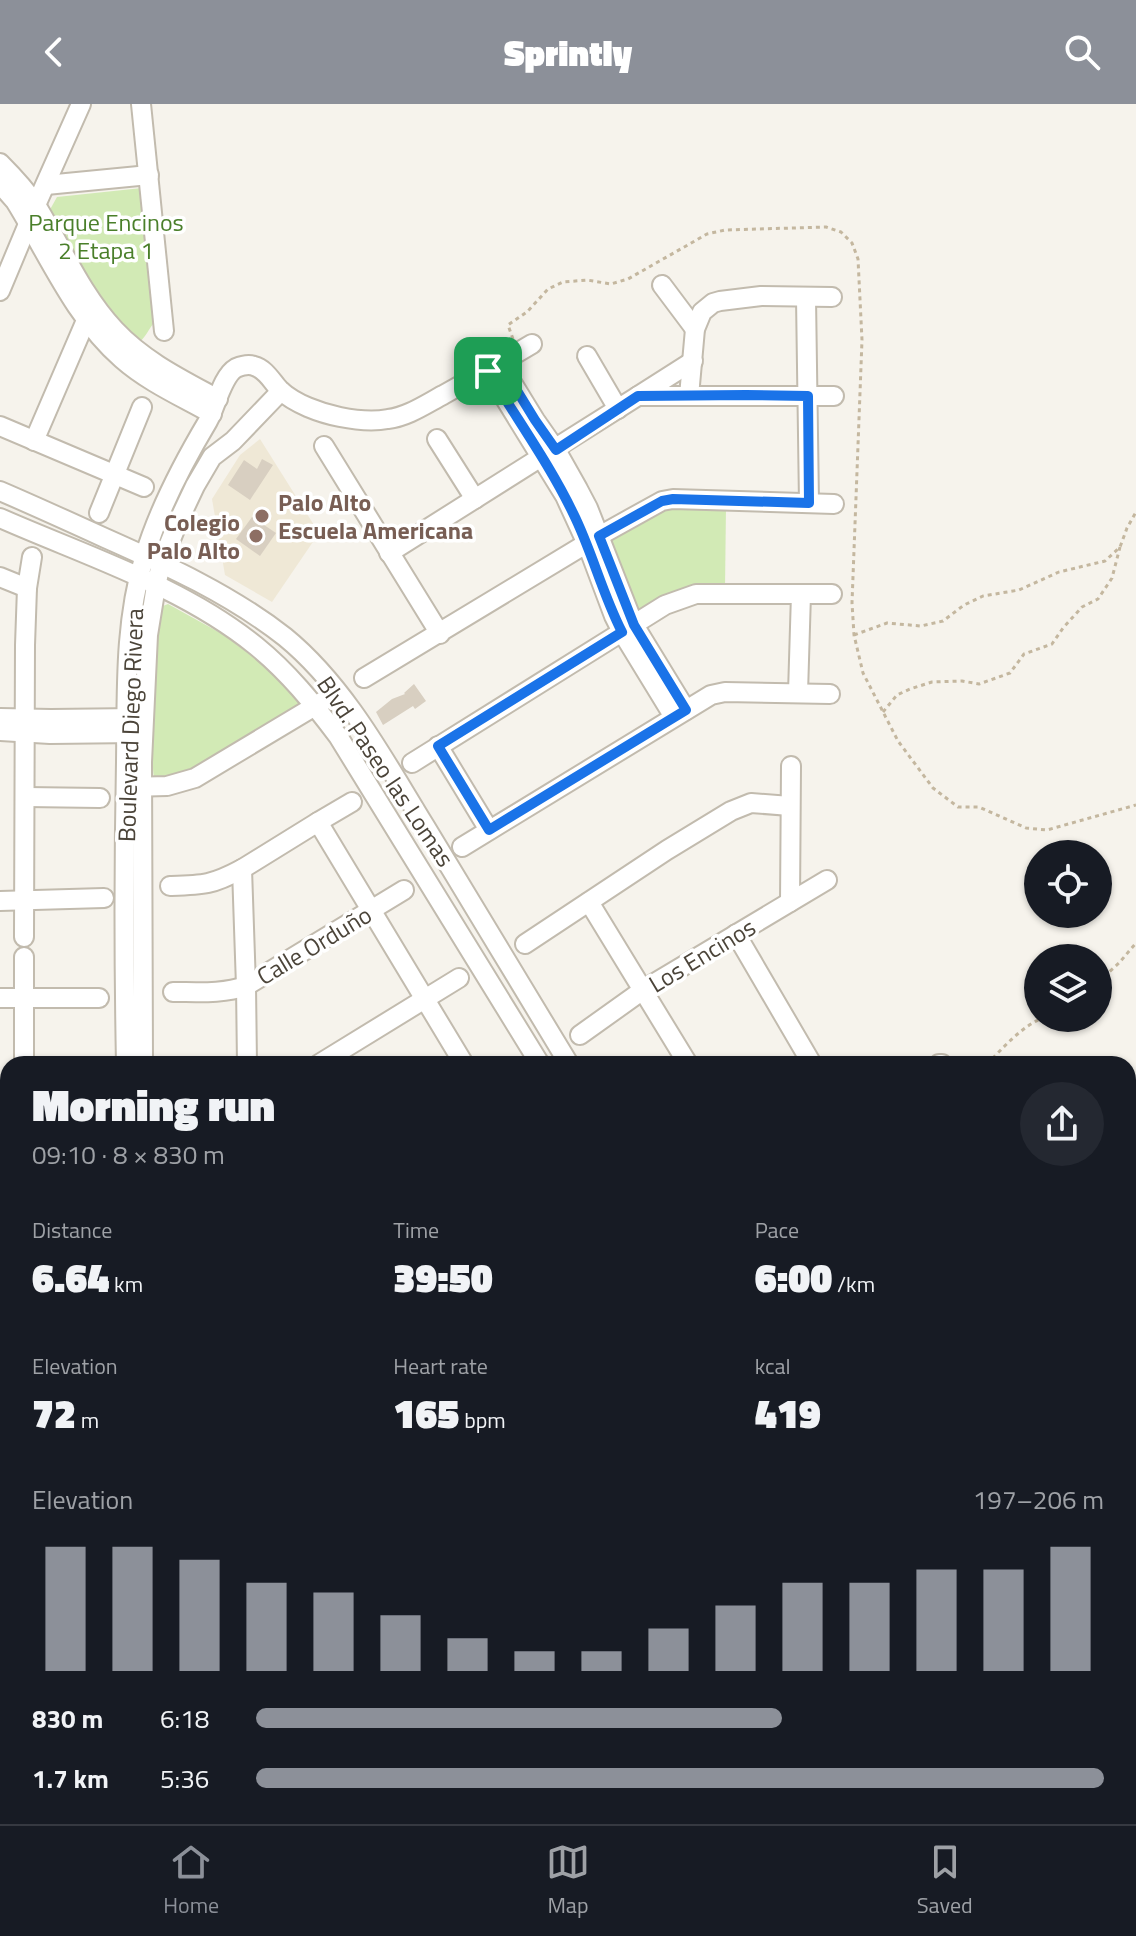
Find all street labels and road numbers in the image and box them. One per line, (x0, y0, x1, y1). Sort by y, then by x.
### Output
street label: Boulevard Diego Rivera (108, 607, 152, 843)
street label: Blvd. Paseo las Lomas (309, 668, 463, 874)
street label: Calle Orduño (250, 897, 378, 993)
street label: Los Encinos (642, 909, 762, 1001)

